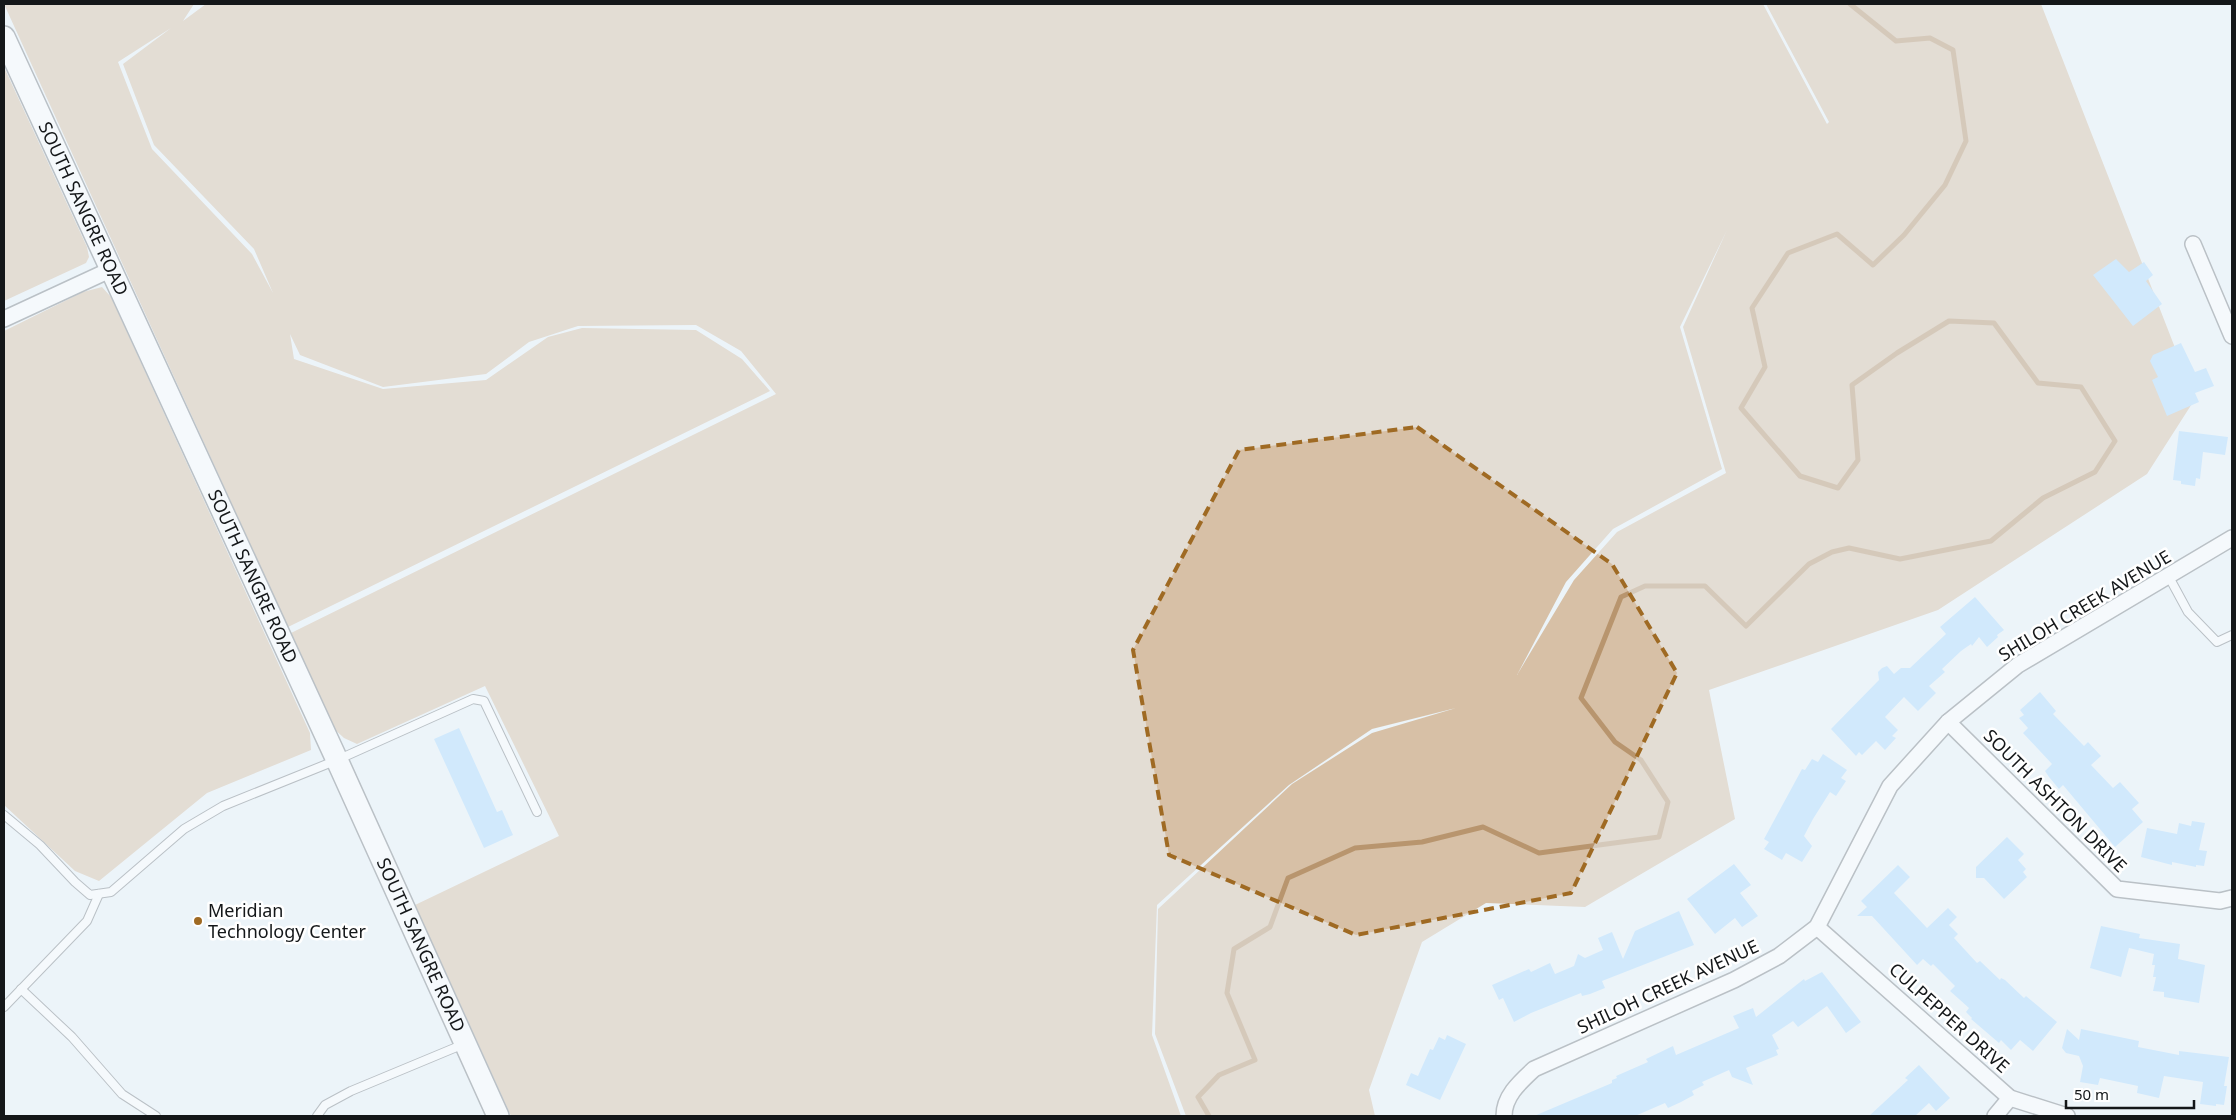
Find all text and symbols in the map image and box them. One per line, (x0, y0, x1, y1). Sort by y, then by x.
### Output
street label: SOUTH SANGRE ROAD (34, 117, 134, 299)
street label: SOUTH SANGRE ROAD (203, 485, 304, 667)
street label: SHILOH CREEK AVENUE (1994, 544, 2175, 666)
street label: SOUTH ASHTON DRIVE (1979, 724, 2132, 877)
street label: SOUTH SANGRE ROAD (372, 854, 471, 1036)
place label: Meridian Technology Center (208, 898, 366, 943)
marker: Meridian Technology Center (192, 915, 204, 927)
street label: SHILOH CREEK AVENUE (1573, 934, 1762, 1039)
street label: CULPEPPER DRIVE (1884, 957, 2015, 1078)
scale bar (2066, 1078, 2194, 1110)
text: 50 m (2074, 1084, 2109, 1104)

